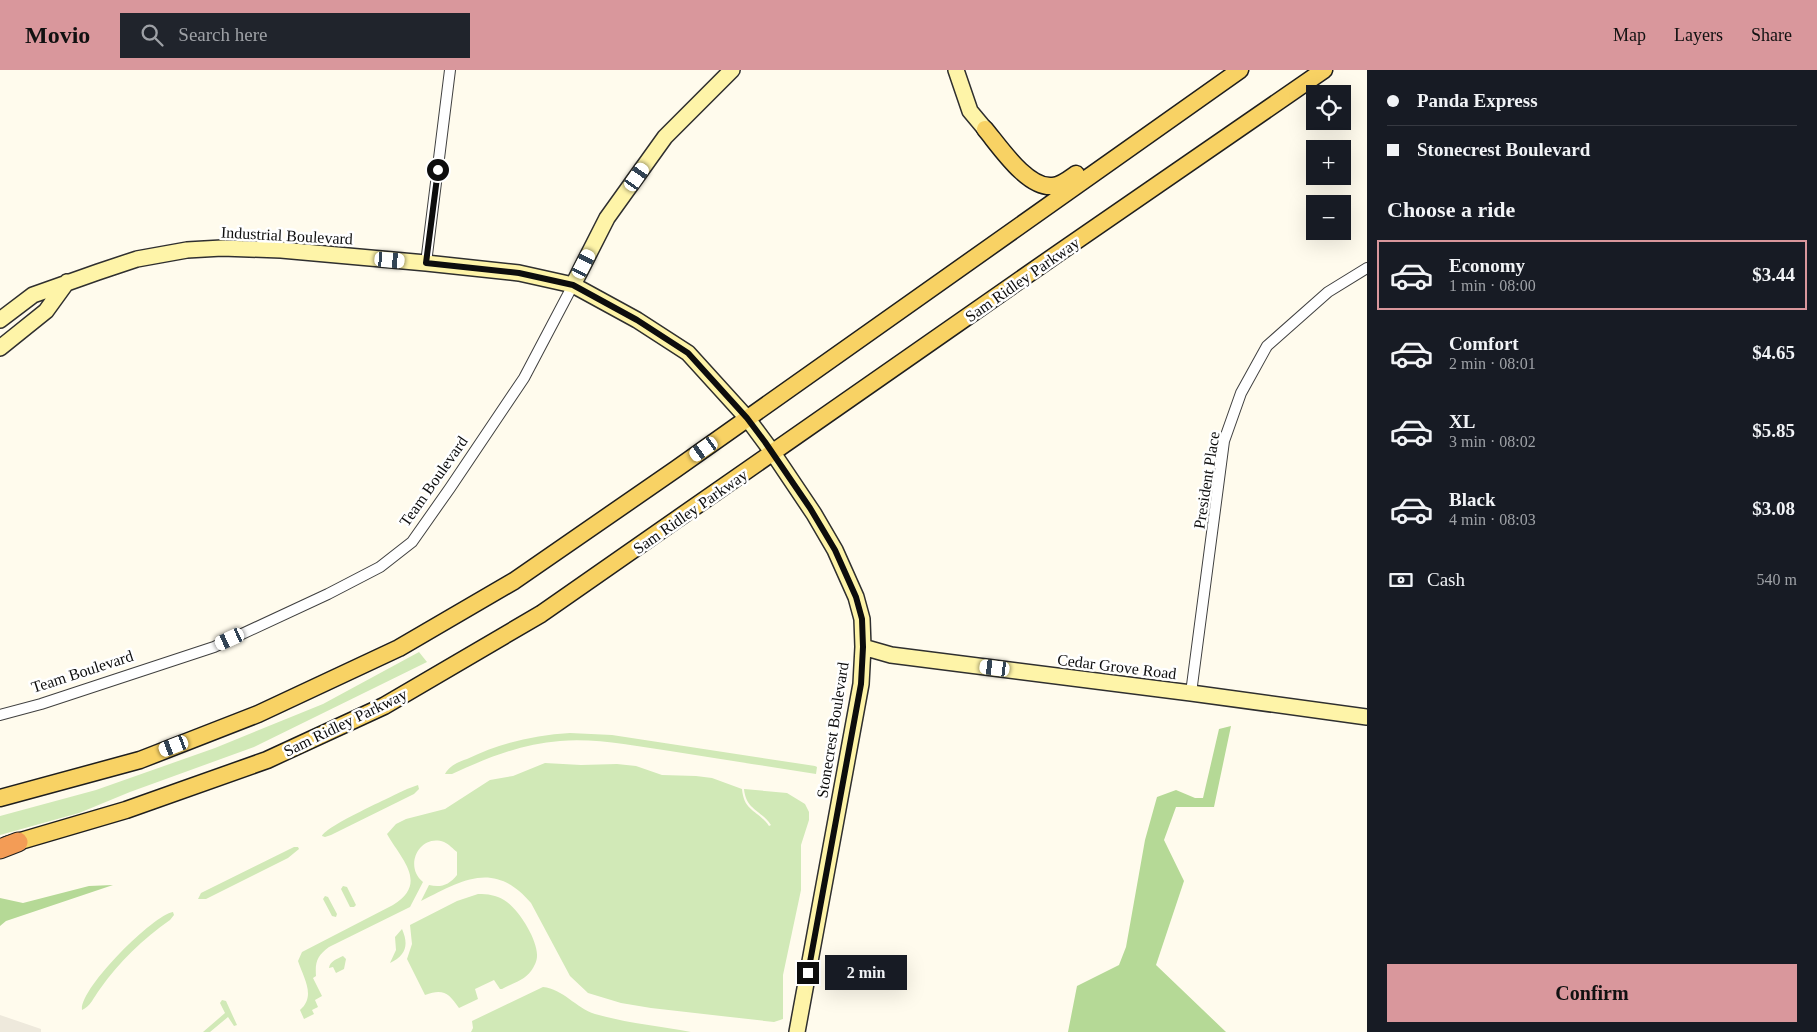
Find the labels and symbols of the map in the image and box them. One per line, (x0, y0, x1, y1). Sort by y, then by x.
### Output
route start (427, 159, 449, 181)
car (622, 160, 651, 194)
street label: Industrial Boulevard (221, 224, 353, 247)
street label: Sam Ridley Parkway (962, 234, 1083, 326)
car (570, 247, 597, 281)
car (374, 251, 405, 269)
street label: President Place (1190, 430, 1223, 530)
street label: Team Boulevard (396, 433, 471, 530)
car (687, 434, 720, 464)
street label: Sam Ridley Parkway (630, 466, 751, 558)
car (213, 626, 246, 652)
street label: Team Boulevard (29, 647, 135, 696)
street label: Cedar Grove Road (1056, 651, 1178, 682)
car (979, 659, 1010, 677)
street label: Stonecrest Boulevard (813, 661, 852, 799)
street label: Sam Ridley Parkway (281, 685, 410, 761)
car (157, 734, 190, 758)
callout: 2 min (826, 956, 908, 990)
route end (797, 962, 819, 984)

